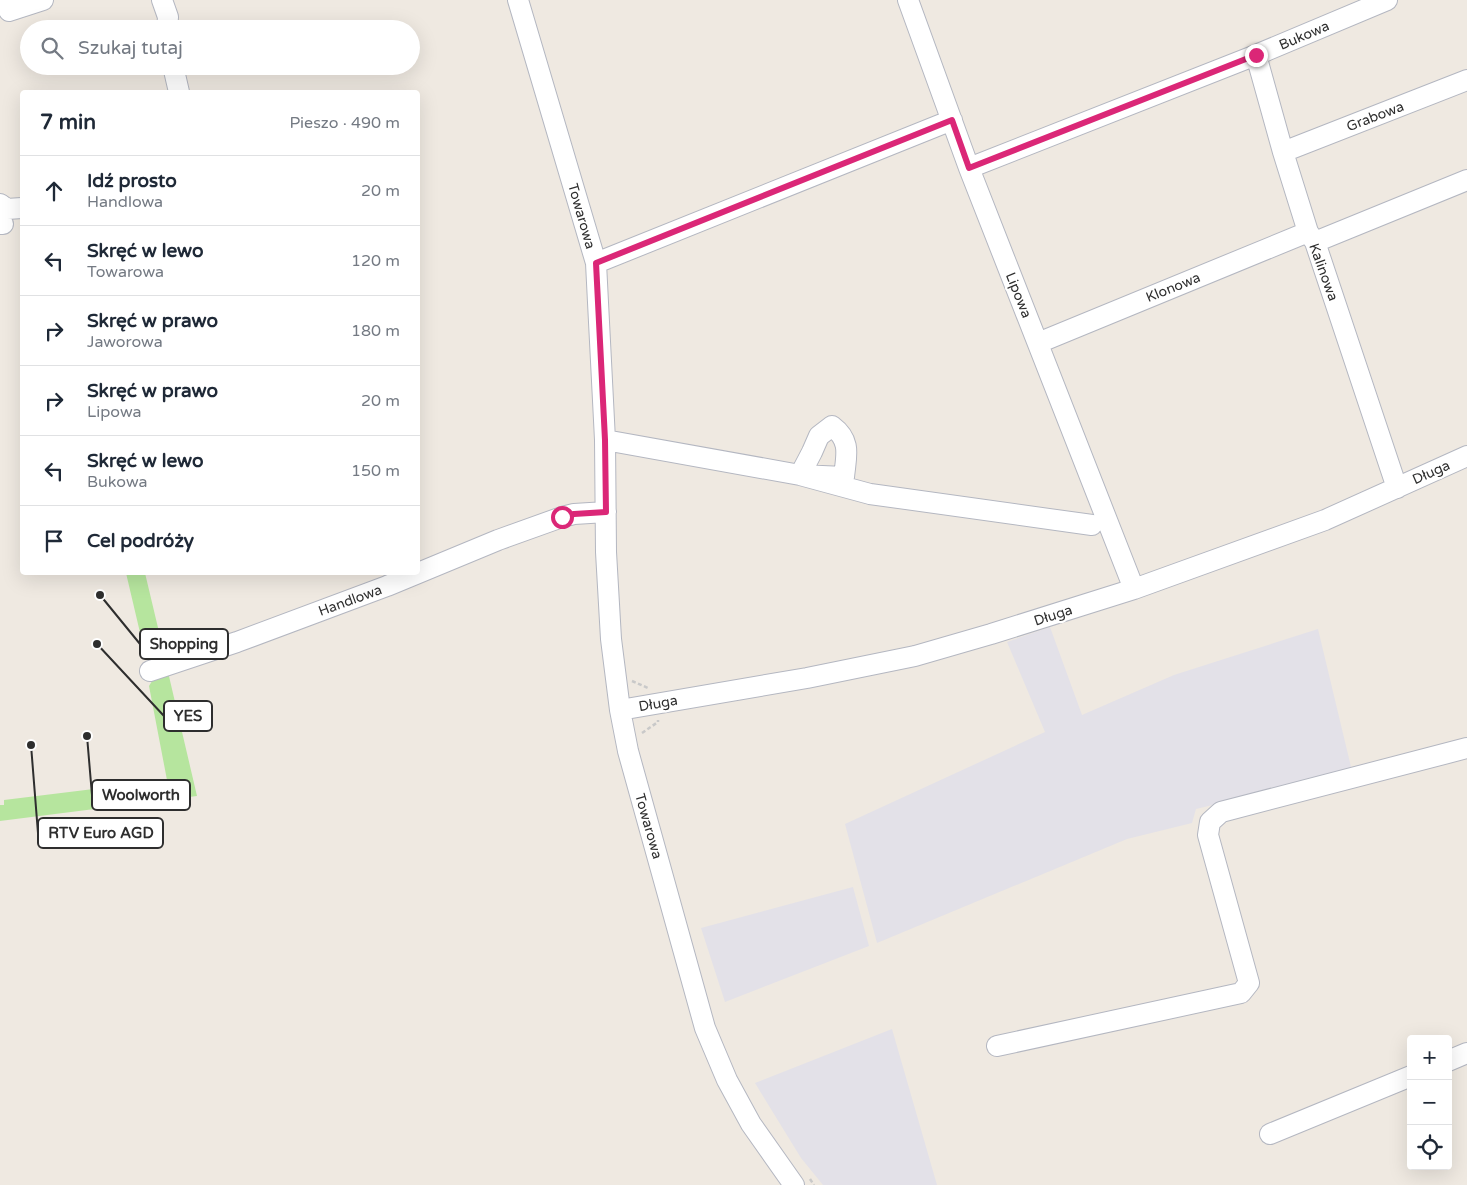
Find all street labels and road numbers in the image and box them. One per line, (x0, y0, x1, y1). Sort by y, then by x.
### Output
street label: Bukowa (1277, 17, 1332, 54)
street label: Grabowa (1344, 98, 1406, 135)
street label: Towarowa (564, 181, 599, 251)
street label: Kalinowa (1305, 241, 1342, 303)
street label: Klonowa (1143, 269, 1203, 306)
street label: Lipowa (1002, 270, 1035, 320)
street label: Długa (1410, 457, 1453, 488)
street label: Handlowa (316, 581, 384, 620)
street label: Długa (1032, 601, 1075, 630)
street label: Długa (637, 692, 679, 715)
street label: Towarowa (631, 791, 666, 861)

